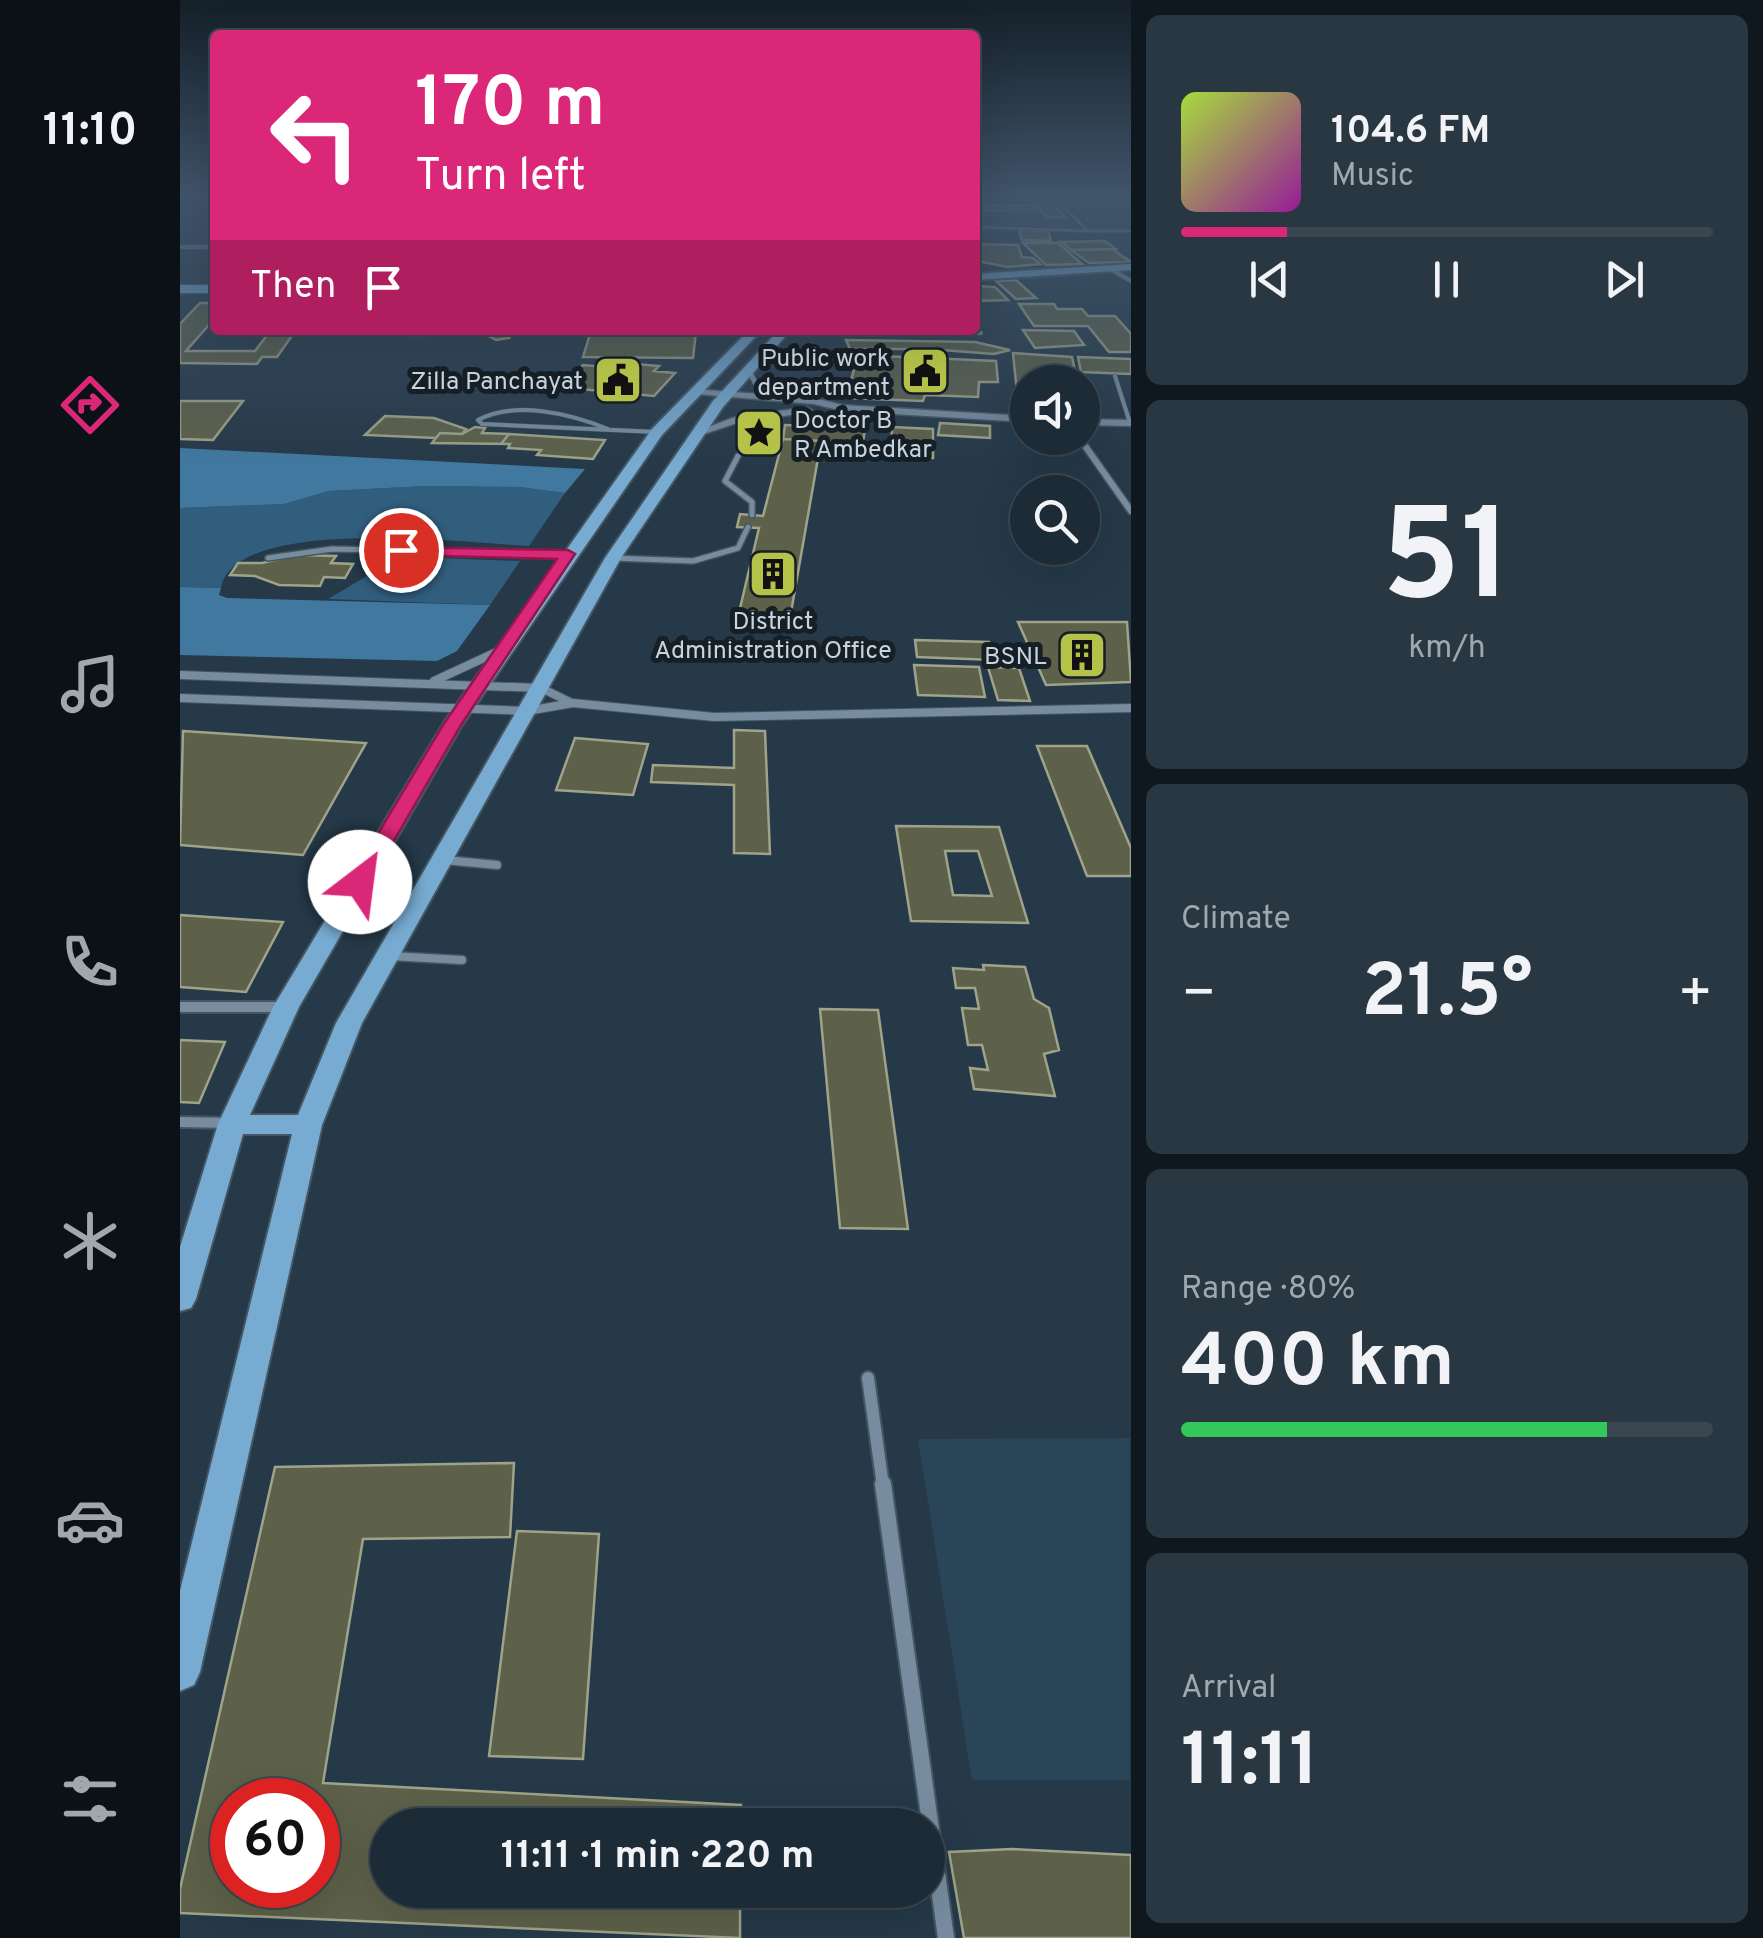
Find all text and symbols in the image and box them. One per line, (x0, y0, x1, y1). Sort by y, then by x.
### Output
text: 170 m (415, 62, 605, 151)
icon: left (250, 70, 380, 200)
text: 11:10 (43, 104, 137, 161)
text: 104.6 FM (1331, 108, 1490, 157)
text: Turn left (415, 149, 586, 206)
text: Music (1331, 157, 1414, 197)
icon: previous (1242, 252, 1297, 307)
icon: pause (1419, 252, 1474, 307)
icon: next (1597, 252, 1652, 307)
icon: arrive (356, 260, 411, 315)
text: Then (250, 263, 336, 312)
place label: Public work department (757, 344, 890, 405)
public building icon: Public work department (899, 345, 951, 397)
public building icon: Zilla Panchayat (592, 354, 644, 406)
map controls (1010, 365, 1100, 565)
button: sound (1010, 365, 1100, 455)
place label: Zilla Panchayat (410, 367, 583, 399)
icon: directions (55, 370, 125, 440)
place label: Doctor B R Ambedkar (794, 406, 932, 467)
place icon: Doctor B R Ambedkar (733, 407, 785, 459)
button: search (1010, 475, 1100, 565)
text: 51 (1381, 481, 1513, 646)
pin (359, 508, 444, 593)
icon: arrive (374, 523, 429, 578)
building icon: District Administration Office (747, 548, 799, 600)
place label: District Administration Office (654, 607, 892, 668)
building icon: BSNL (1056, 629, 1108, 681)
text: km/h (1408, 629, 1486, 669)
place label: BSNL (984, 642, 1047, 674)
icon: music (55, 649, 125, 719)
position arrow (308, 830, 412, 934)
text: Climate (1181, 900, 1291, 940)
icon: phone (55, 927, 125, 997)
text: 21.5° (1361, 948, 1533, 1043)
text: − (1181, 961, 1216, 1031)
text: + (1678, 961, 1713, 1031)
icon: climate (55, 1206, 125, 1276)
text: Range · 80% (1181, 1270, 1355, 1310)
text: 400 km (1181, 1318, 1455, 1413)
icon: car (55, 1485, 125, 1555)
text: Arrival (1181, 1669, 1276, 1709)
text: 11:11 (1181, 1717, 1319, 1812)
icon: filters (55, 1764, 125, 1834)
speed limit sign: 60 (210, 1778, 340, 1908)
text: 11:11 · 1 min · 220 m (501, 1833, 814, 1882)

